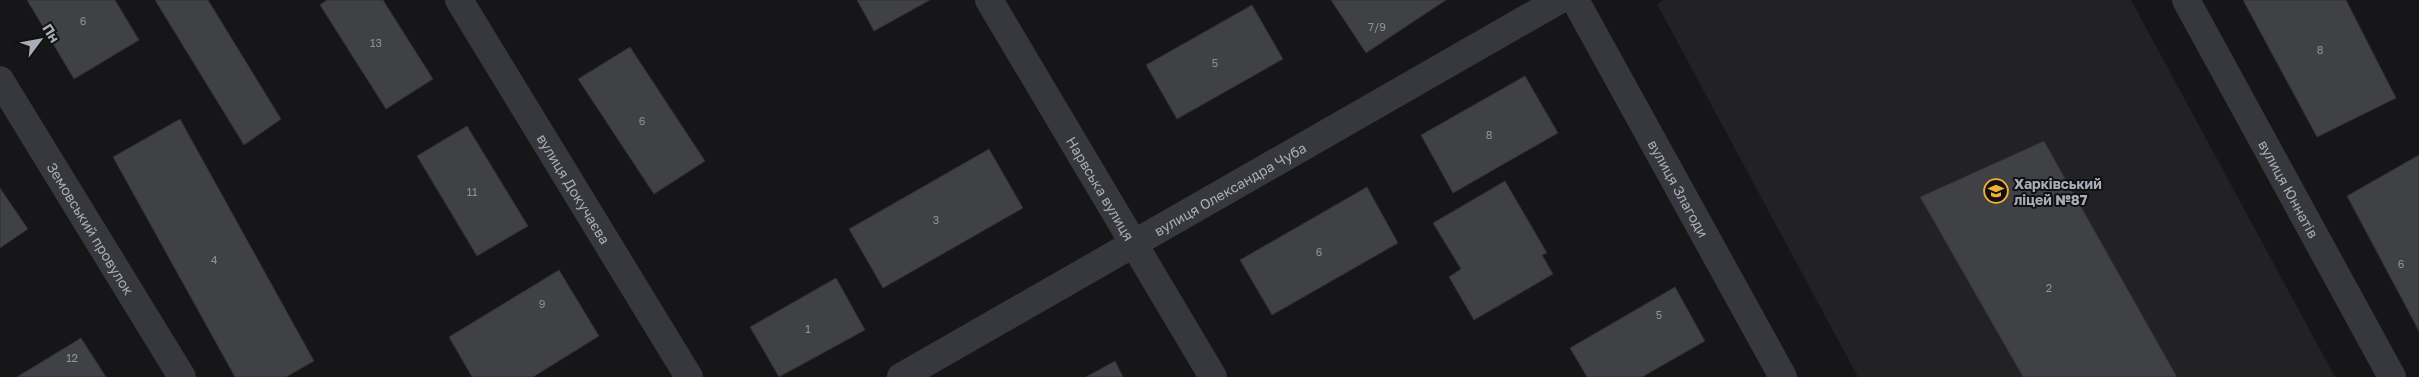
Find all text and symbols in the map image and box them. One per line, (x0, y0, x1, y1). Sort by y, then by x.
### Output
house number: 6 (80, 14, 87, 27)
north arrow (15, 15, 65, 65)
text: Пн (39, 20, 64, 45)
house number: 7/9 (1368, 20, 1386, 33)
house number: 13 (370, 36, 382, 49)
house number: 8 (2317, 43, 2324, 56)
house number: 5 (1212, 56, 1218, 69)
house number: 6 (639, 114, 646, 127)
house number: 8 (1486, 128, 1493, 141)
street label: вулиця Докучаєва (534, 130, 614, 247)
street label: Нарвська вулиця (1063, 133, 1138, 243)
street label: вулиця Злагоди (1645, 136, 1713, 240)
street label: вулиця Юннатів (2255, 137, 2323, 241)
street label: вулиця Олександра Чуба (1151, 138, 1309, 239)
street label: Земовський провулок (44, 159, 138, 298)
place label: Харківський ліцей №87 (2014, 175, 2102, 208)
school or university icon: Харківський ліцей №87 (1983, 178, 2009, 204)
house number: 11 (467, 185, 477, 198)
house number: 3 (933, 213, 939, 226)
house number: 6 (1316, 245, 1323, 258)
house number: 4 (211, 253, 218, 266)
house number: 6 (2398, 257, 2405, 270)
house number: 2 (2046, 281, 2052, 294)
house number: 9 (539, 297, 545, 310)
house number: 5 (1656, 308, 1662, 321)
house number: 1 (805, 322, 811, 335)
house number: 12 (66, 351, 78, 364)

